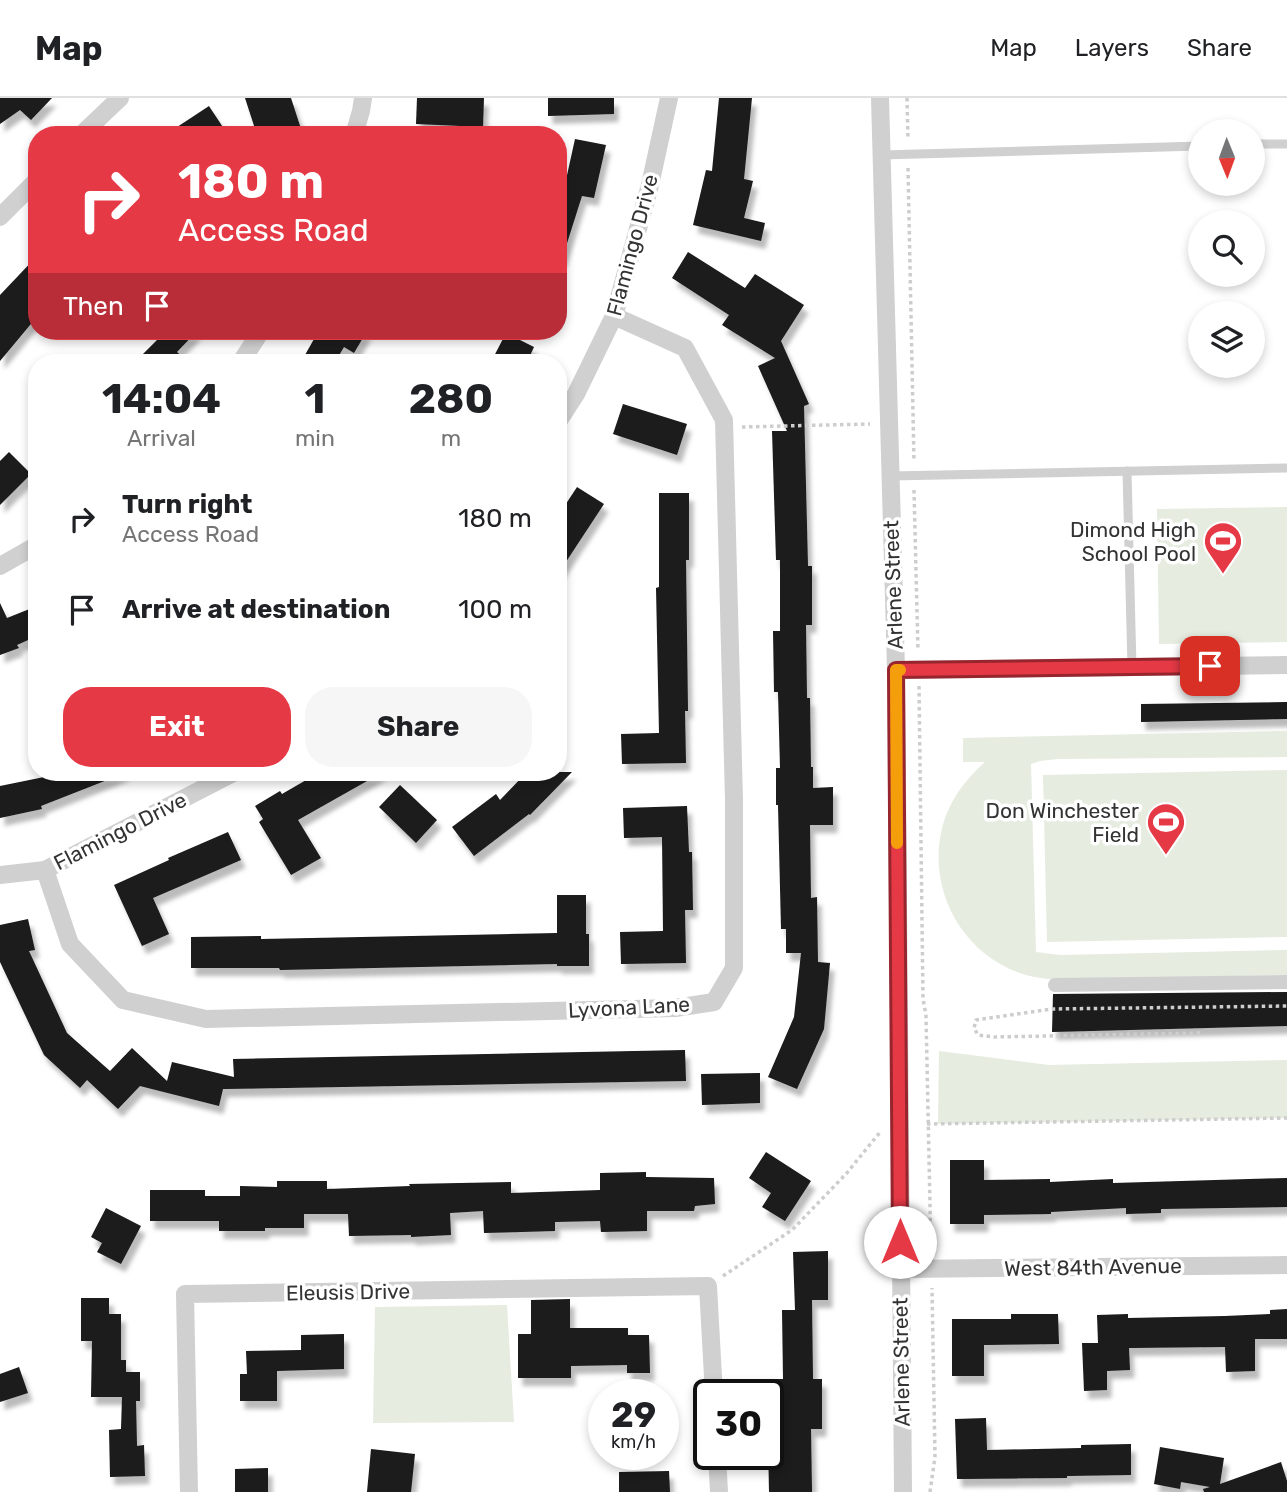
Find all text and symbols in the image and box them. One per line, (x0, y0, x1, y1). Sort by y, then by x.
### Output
text: Map (35, 29, 103, 68)
text: Map (990, 34, 1037, 62)
text: Layers (1075, 34, 1149, 62)
text: Share (1187, 34, 1252, 62)
north arrow (1188, 119, 1265, 196)
map controls (1188, 119, 1265, 378)
text: 180 m (178, 152, 324, 210)
icon: right (63, 154, 154, 245)
street label: Flamingo Drive (601, 171, 663, 319)
button: search (1188, 210, 1265, 287)
text: Access Road (178, 211, 369, 249)
icon: arrive (138, 287, 176, 325)
text: Then (63, 291, 124, 322)
button: layers (1188, 301, 1265, 378)
text: 14:04 (102, 374, 221, 424)
text: 1 (304, 374, 325, 424)
text: 280 (409, 374, 493, 424)
text: Arrival (127, 424, 196, 452)
text: min (295, 424, 335, 452)
text: m (441, 424, 461, 452)
text: Turn right (122, 489, 252, 520)
icon: right (63, 500, 101, 538)
text: 180 m (458, 503, 532, 534)
place label: Dimond High School Pool (1070, 517, 1196, 566)
text: Access Road (122, 520, 259, 548)
street label: Arlene Street (878, 520, 908, 650)
sports icon: Dimond High School Pool (1202, 520, 1244, 575)
icon: arrive (63, 591, 101, 629)
text: Arrive at destination (122, 594, 390, 625)
text: 100 m (458, 594, 532, 625)
pin (1180, 636, 1240, 696)
icon: arrive (1191, 647, 1229, 685)
button: Exit (63, 687, 291, 767)
button: Share (305, 687, 532, 767)
street label: Flamingo Drive (49, 787, 191, 875)
place label: Don Winchester Field (986, 798, 1139, 847)
sports icon: Don Winchester Field (1145, 801, 1187, 856)
street label: Lyvona Lane (567, 991, 691, 1023)
position arrow (863, 1205, 937, 1279)
street label: West 84th Avenue (1004, 1253, 1182, 1281)
street label: Eleusis Drive (286, 1278, 410, 1306)
street label: Arlene Street (887, 1297, 915, 1427)
speed limit sign: 30 (693, 1379, 784, 1470)
text: 29 (611, 1394, 656, 1436)
text: km/h (611, 1431, 656, 1453)

